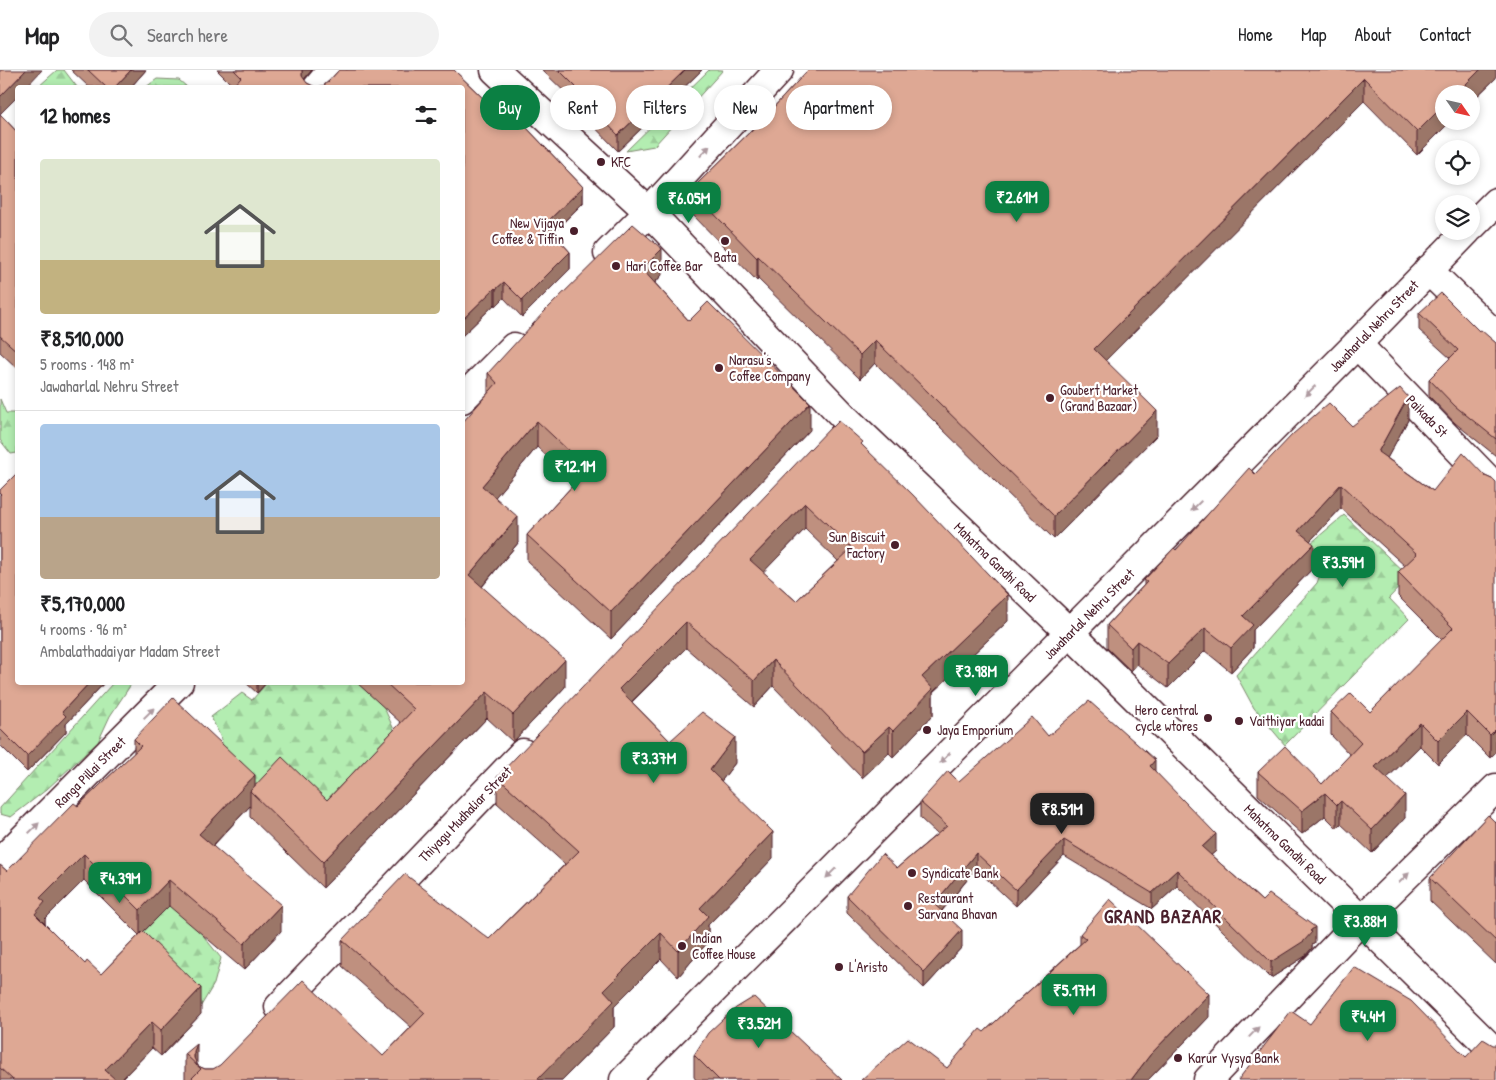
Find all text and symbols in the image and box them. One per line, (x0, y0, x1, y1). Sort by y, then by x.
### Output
search box (89, 12, 439, 57)
text: Map (25, 19, 59, 51)
icon: search (107, 21, 135, 49)
text: Search here (147, 22, 228, 48)
text: Home (1238, 22, 1273, 47)
text: Map (1301, 22, 1326, 47)
text: About (1354, 22, 1391, 47)
text: Contact (1419, 22, 1471, 47)
chip: Buy (480, 85, 540, 130)
chip: Rent (550, 85, 616, 130)
chip: Filters (626, 85, 704, 130)
chip: New (714, 85, 776, 130)
chip: Apartment (786, 85, 892, 130)
north arrow (1435, 85, 1480, 130)
map controls (1435, 85, 1480, 240)
text: 12 homes (40, 101, 110, 130)
icon: filters (412, 101, 440, 129)
button: locate (1435, 140, 1480, 185)
one-way arrow (699, 146, 711, 158)
place label: KFC (611, 152, 632, 171)
marker: KFC (595, 156, 607, 168)
pin: ₹2.61M (976, 180, 1058, 223)
pin: ₹6.05M (648, 182, 730, 224)
text: ₹2.61M (996, 186, 1038, 208)
text: ₹6.05M (668, 187, 710, 209)
icon: home (195, 191, 285, 281)
button: layers (1435, 195, 1480, 240)
place label: New Vijaya Coffee & Tiffin (492, 213, 565, 248)
marker: New Vijaya Coffee & Tiffin (568, 225, 580, 237)
marker: Bata (719, 235, 731, 247)
place label: Bata (714, 247, 737, 266)
place label: Hari Coffee Bar (626, 256, 703, 275)
marker: Hari Coffee Bar (610, 260, 622, 272)
street label: Jawaharlal Nehru Street (1325, 275, 1423, 376)
text: ₹8,510,000 (40, 324, 124, 353)
place label: Narasu's Coffee Company (729, 350, 811, 386)
text: 5 rooms · 148 m² (40, 353, 134, 375)
marker: Narasu's Coffee Company (713, 362, 725, 374)
text: Jawaharlal Nehru Street (40, 375, 179, 397)
place label: Goubert Market (Grand Bazaar) (1060, 380, 1138, 415)
one-way arrow (1305, 385, 1317, 397)
street label: Paikada St (1402, 390, 1452, 441)
marker: Goubert Market (Grand Bazaar) (1044, 392, 1056, 404)
pin: ₹12.1M (534, 450, 616, 492)
text: ₹12.1M (554, 455, 596, 477)
icon: home (195, 457, 285, 547)
one-way arrow (1190, 500, 1202, 512)
street label: Mahatma Gandhi Road (950, 517, 1041, 606)
place label: Sun Biscuit Factory (829, 527, 885, 563)
marker: Sun Biscuit Factory (889, 539, 901, 551)
pin: ₹3.59M (1302, 546, 1384, 588)
text: ₹3.59M (1322, 551, 1364, 573)
street label: Jawaharlal Nehru Street (1039, 564, 1138, 663)
text: ₹5,170,000 (40, 589, 125, 618)
text: 4 rooms · 96 m² (40, 618, 127, 640)
text: Ambalathadaiyar Madam Street (40, 640, 220, 662)
pin: ₹3.98M (935, 654, 1017, 697)
text: ₹3.98M (955, 660, 997, 682)
place label: Hero central cycle wtores (1135, 700, 1198, 736)
one-way arrow (143, 707, 155, 719)
place label: Vaithiyar kadai (1249, 711, 1325, 731)
marker: Hero central cycle wtores (1202, 712, 1214, 724)
marker: Vaithiyar kadai (1233, 715, 1245, 727)
place label: Jaya Emporium (937, 720, 1013, 740)
marker: Jaya Emporium (921, 724, 933, 736)
street label: Ranga Pillai Street (50, 732, 130, 812)
pin: ₹3.37M (613, 742, 695, 784)
text: ₹3.37M (632, 747, 676, 769)
one-way arrow (940, 752, 952, 764)
street label: Thiyagu Mudhaliar Street (414, 761, 516, 866)
pin: ₹8.51M (1021, 792, 1103, 835)
text: ₹8.51M (1041, 798, 1083, 820)
street label: Mahatma Gandhi Road (1240, 799, 1331, 888)
one-way arrow (28, 822, 40, 834)
pin: ₹4.39M (79, 862, 161, 904)
place label: Syndicate Bank (922, 863, 999, 883)
text: ₹4.39M (99, 867, 141, 889)
one-way arrow (825, 867, 837, 879)
marker: Syndicate Bank (906, 867, 918, 879)
one-way arrow (1398, 873, 1410, 885)
place label: Restaurant Sarvana Bhavan (918, 888, 997, 923)
marker: Restaurant Sarvana Bhavan (902, 900, 914, 912)
district label: GRAND BAZAAR (1104, 903, 1222, 929)
pin: ₹3.88M (1324, 904, 1406, 947)
text: ₹3.88M (1343, 910, 1387, 932)
place label: Indian Coffee House (692, 928, 756, 963)
marker: Indian Coffee House (676, 940, 688, 952)
place label: L'Aristo (849, 957, 888, 976)
marker: L'Aristo (833, 961, 845, 973)
pin: ₹5.17M (1033, 974, 1115, 1016)
text: ₹5.17M (1053, 979, 1095, 1001)
pin: ₹4.4M (1333, 1000, 1403, 1042)
text: ₹4.4M (1351, 1005, 1385, 1027)
pin: ₹3.52M (718, 1006, 800, 1049)
text: ₹3.52M (737, 1012, 781, 1034)
one-way arrow (1248, 1027, 1260, 1039)
place label: Karur Vysya Bank (1188, 1048, 1279, 1068)
marker: Karur Vysya Bank (1172, 1052, 1184, 1064)

